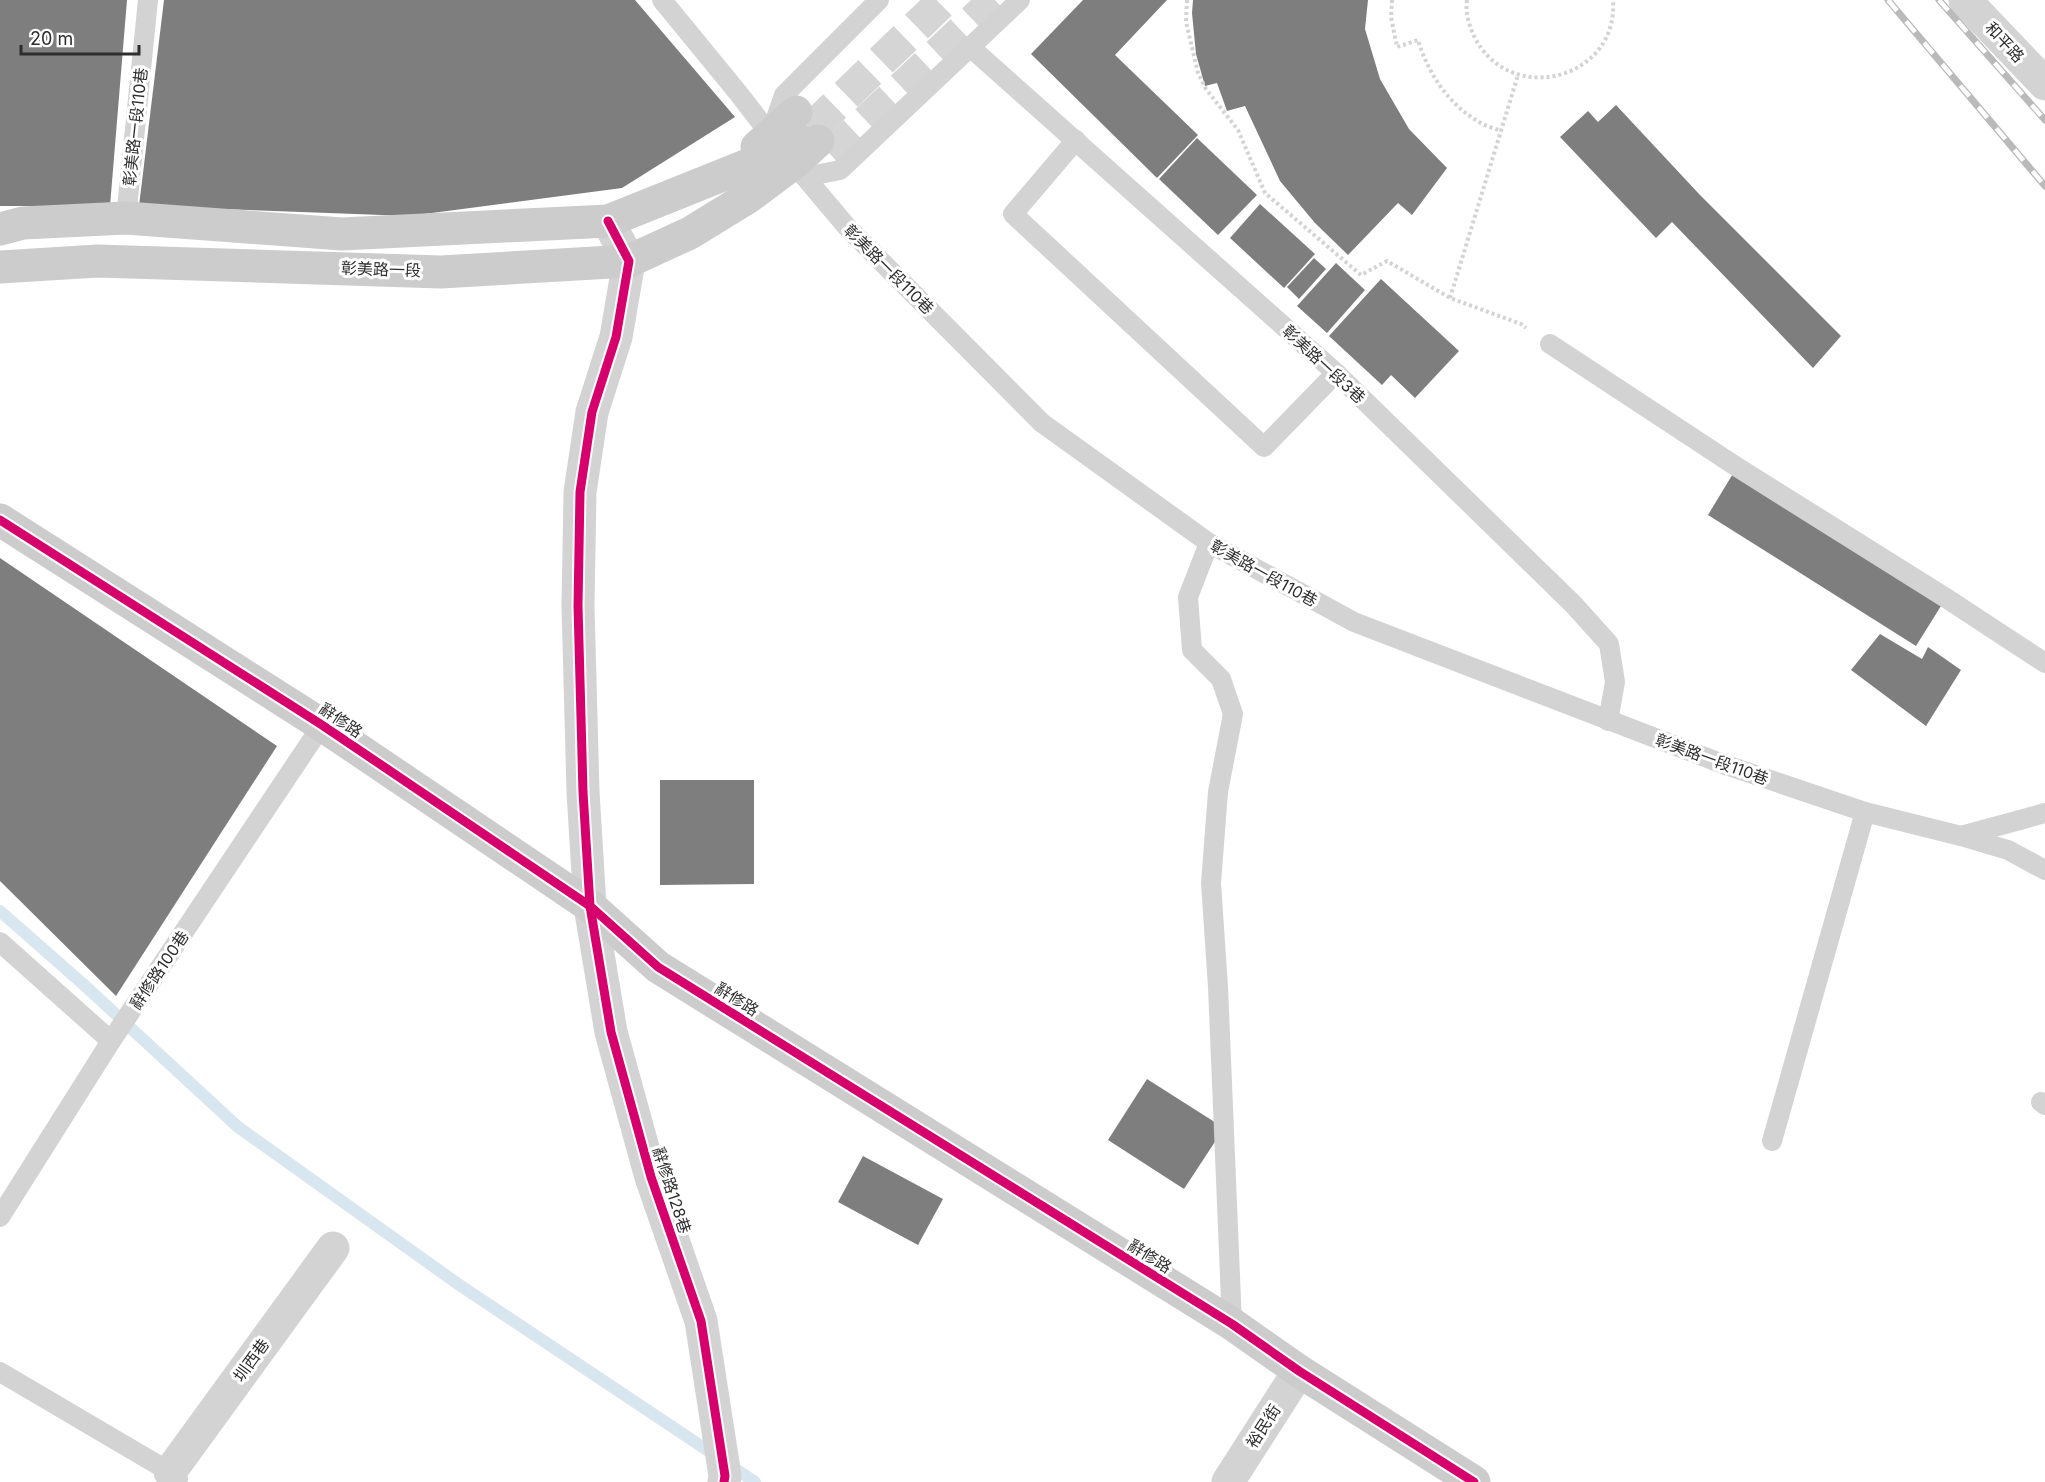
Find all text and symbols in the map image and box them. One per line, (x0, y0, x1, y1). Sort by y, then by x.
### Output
scale bar (21, 18, 140, 56)
street label: 和平路 (1981, 18, 2029, 66)
text: 20 m (30, 28, 73, 49)
street label: 彰美路一段110巷 (119, 67, 151, 187)
street label: 彰美路一段110巷 (840, 220, 938, 318)
street label: 彰美路一段 (341, 258, 421, 280)
street label: 彰美路一段3巷 (1278, 321, 1370, 407)
street label: 彰美路一段110巷 (1207, 535, 1321, 611)
street label: 辭修路 (316, 698, 366, 742)
street label: 彰美路一段110巷 (1653, 729, 1771, 789)
street label: 辭修路100巷 (125, 927, 193, 1013)
street label: 辭修路 (711, 978, 763, 1020)
street label: 辭修路128巷 (649, 1144, 695, 1236)
street label: 辭修路 (1124, 1235, 1176, 1277)
street label: 圳西巷 (229, 1335, 273, 1385)
street label: 裕民街 (1242, 1400, 1284, 1452)

